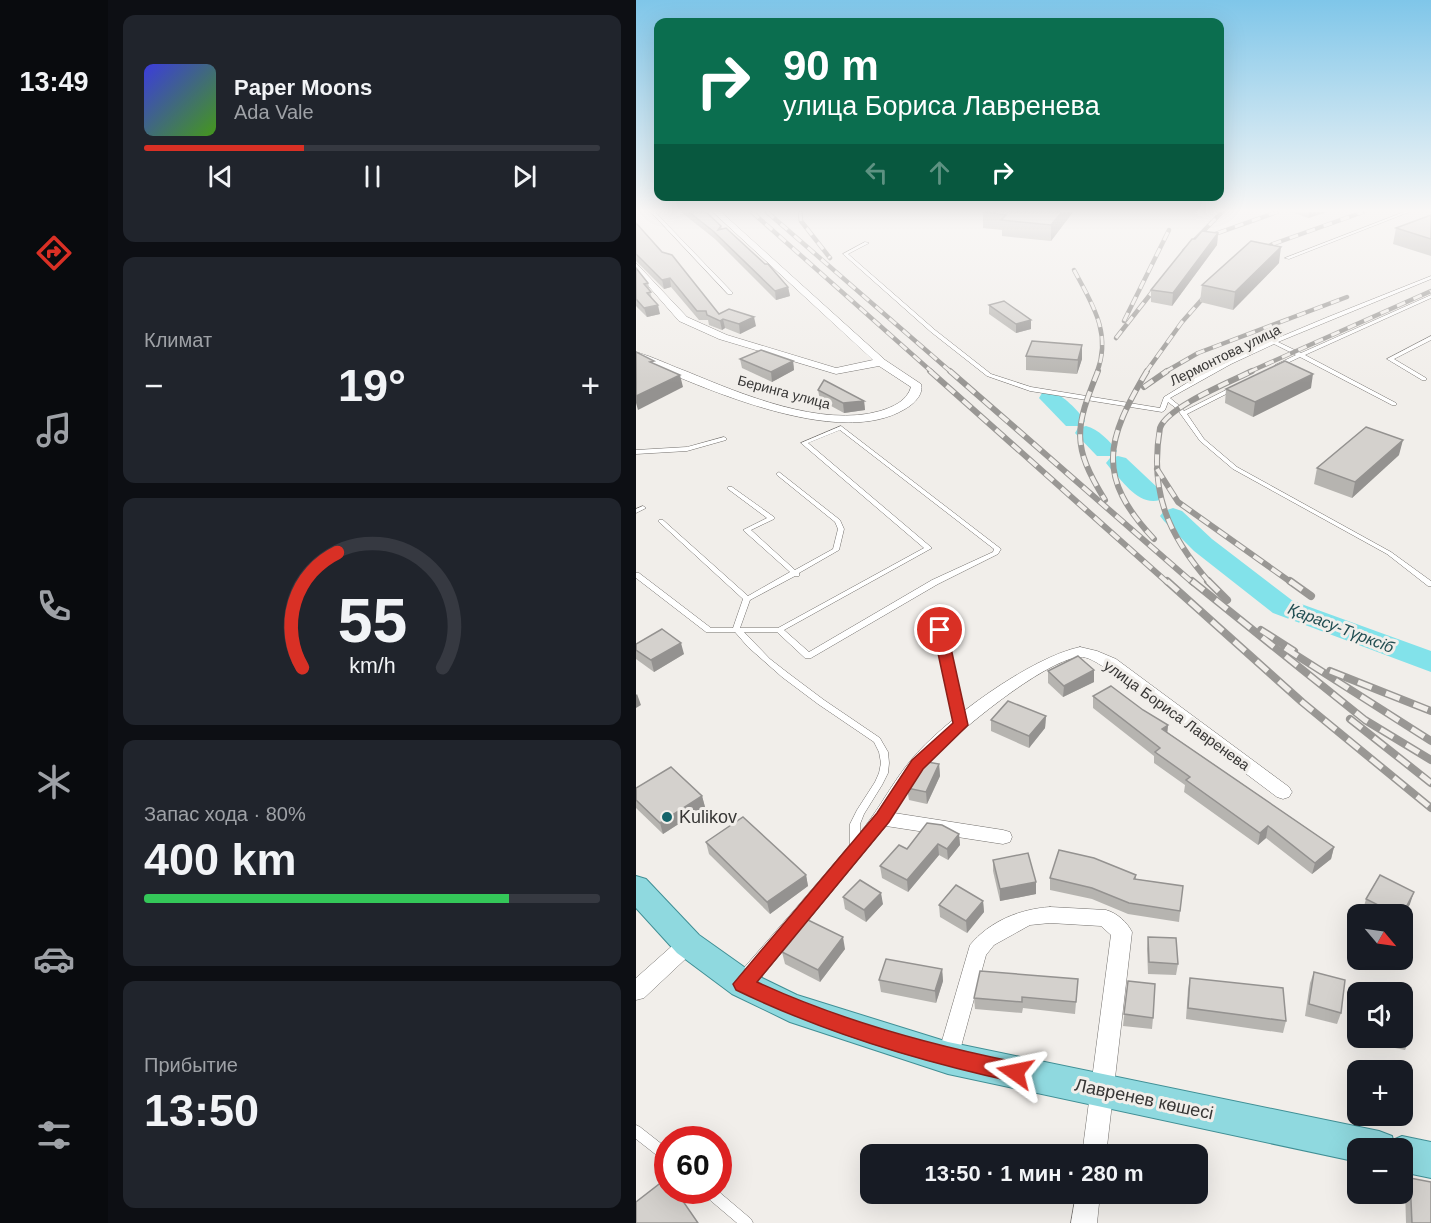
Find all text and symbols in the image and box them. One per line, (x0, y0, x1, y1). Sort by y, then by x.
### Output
icon: right (684, 42, 762, 120)
text: 90 m (783, 42, 879, 89)
text: 13:49 (19, 67, 89, 97)
text: Paper Moons (234, 75, 372, 100)
text: улица Бориса Лавренева (783, 91, 1100, 121)
text: Ada Vale (234, 101, 314, 123)
icon: left (860, 156, 893, 189)
icon: ahead (923, 156, 956, 189)
icon: right (986, 156, 1019, 189)
icon: previous (204, 160, 237, 193)
icon: pause (356, 160, 389, 193)
icon: next (508, 160, 541, 193)
icon: directions (33, 232, 75, 274)
street label: Лермонтова улица (1167, 321, 1283, 389)
text: Климат (144, 329, 212, 351)
text: 19° (338, 360, 406, 411)
text: − (144, 367, 163, 404)
text: + (581, 367, 600, 404)
street label: Беринга улица (736, 372, 832, 412)
icon: music (33, 409, 75, 451)
icon: phone (33, 585, 75, 627)
text: 55 (337, 587, 407, 656)
water label: Қарасу-Түрксіб (1286, 600, 1397, 656)
pin (914, 604, 965, 655)
icon: arrive (923, 613, 956, 646)
text: km/h (349, 655, 395, 679)
street label: улица Бориса Лавренева (1101, 656, 1254, 774)
icon: climate (33, 761, 75, 803)
text: Запас хода · 80% (144, 803, 306, 825)
place label: Kulikov (679, 807, 737, 827)
marker: Kulikov (660, 810, 674, 824)
text: 400 km (144, 834, 297, 885)
north arrow (1347, 904, 1413, 970)
map controls (1347, 904, 1413, 1204)
icon: car (33, 938, 75, 980)
button: sound (1347, 982, 1413, 1048)
position arrow (983, 1040, 1047, 1104)
text: Прибытие (144, 1054, 238, 1076)
button: + (1347, 1060, 1413, 1126)
street label: Лавренев көшесі (1073, 1075, 1215, 1123)
text: 13:50 (144, 1085, 259, 1136)
icon: filters (33, 1114, 75, 1156)
speed limit sign: 60 (654, 1126, 732, 1204)
button: − (1347, 1138, 1413, 1204)
text: 13:50 · 1 мин · 280 m (924, 1161, 1144, 1186)

